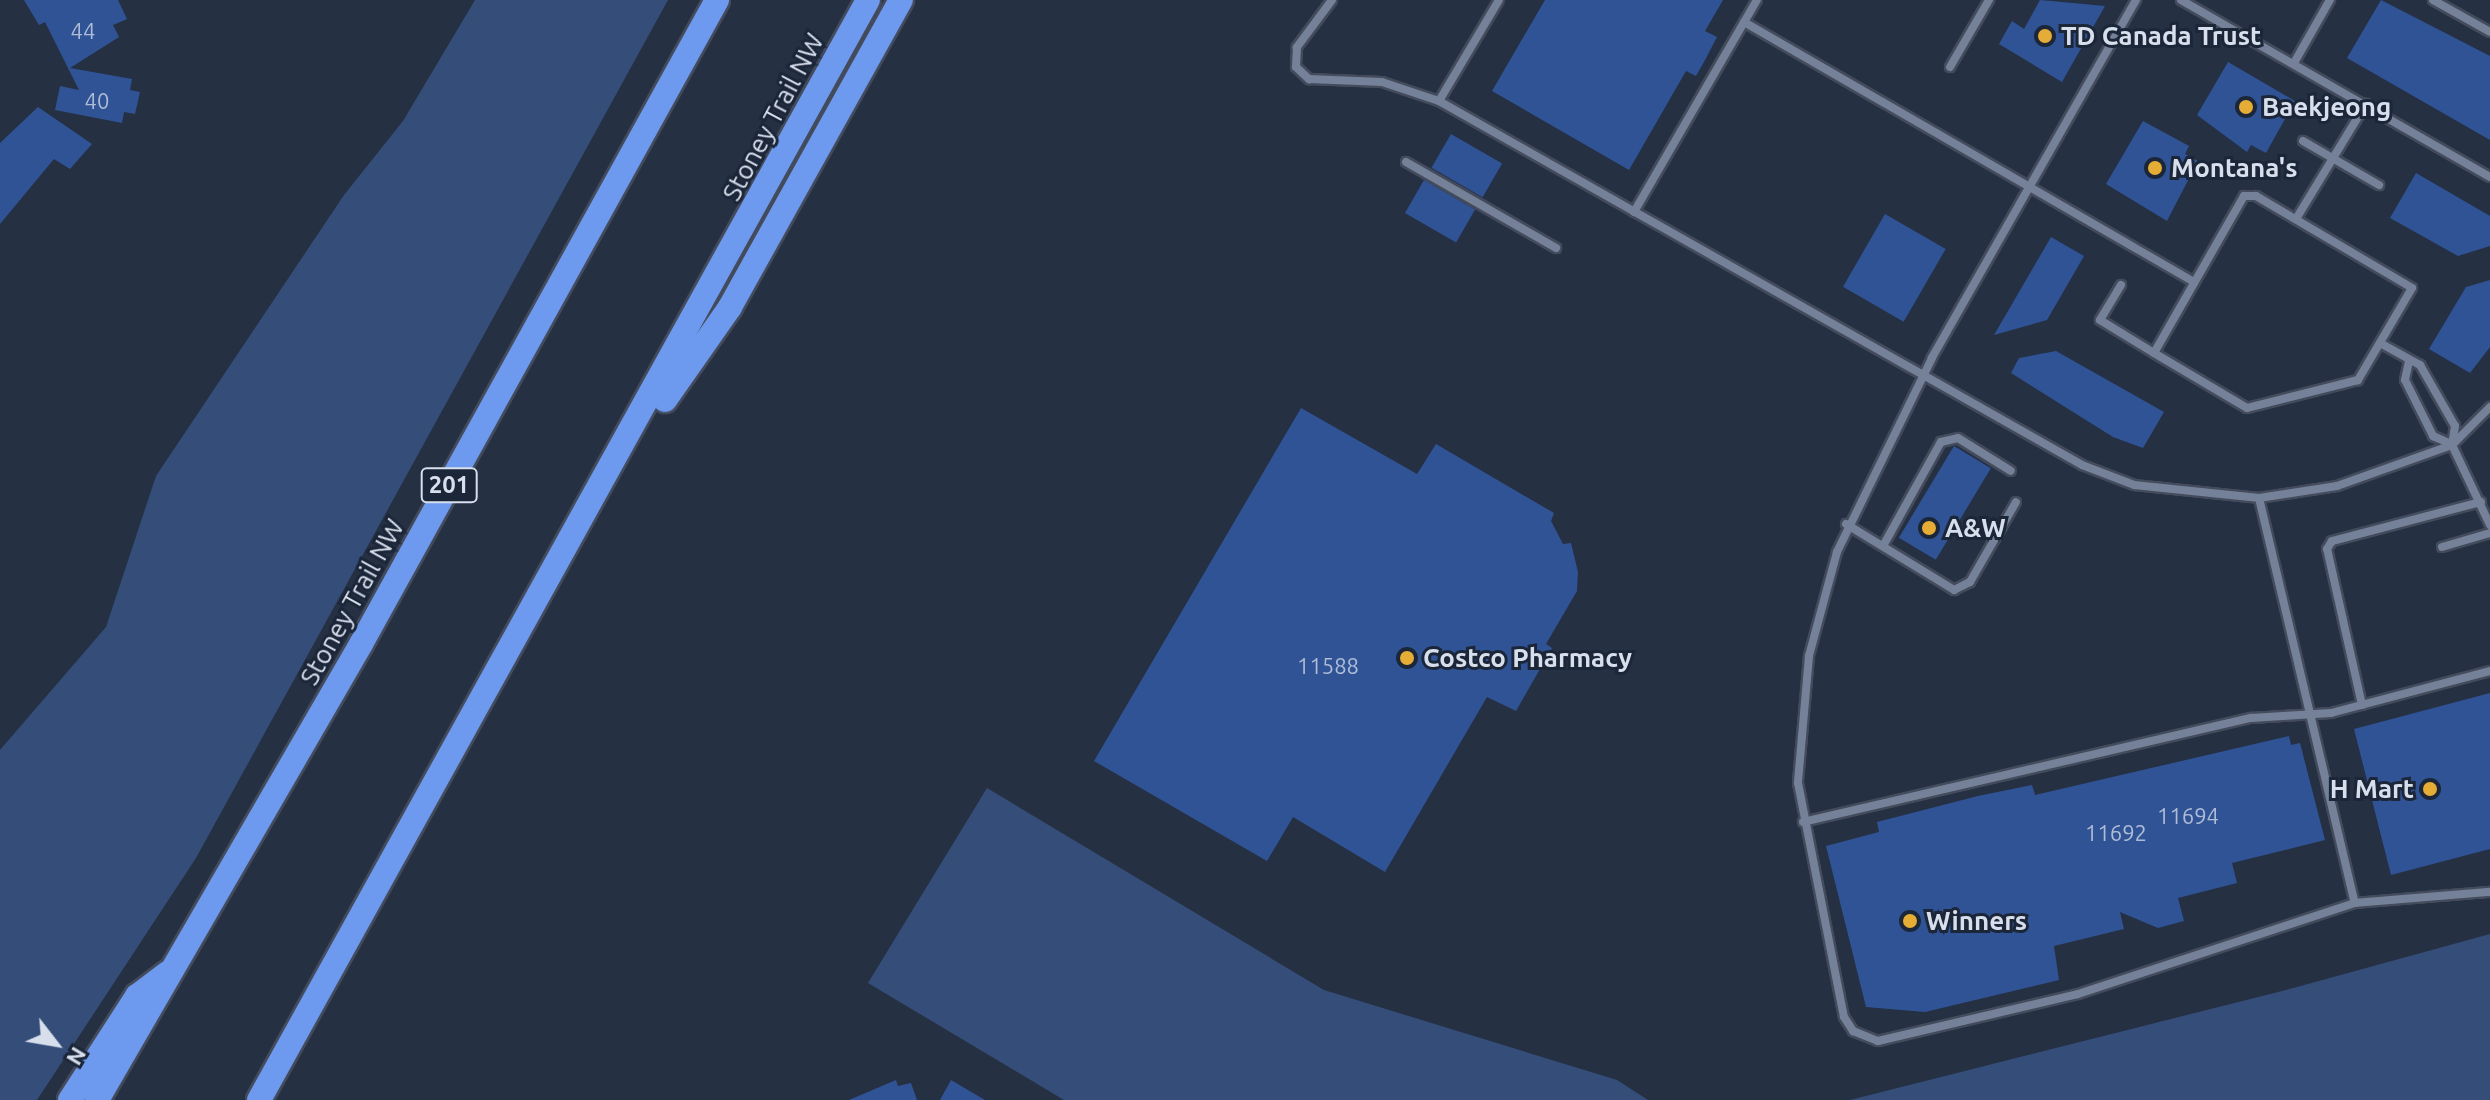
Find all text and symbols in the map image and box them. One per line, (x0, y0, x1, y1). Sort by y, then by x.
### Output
house number: 44 (71, 18, 95, 44)
place label: TD Canada Trust (2061, 20, 2261, 52)
marker: TD Canada Trust (2036, 27, 2054, 45)
street label: Stoney Trail NW (716, 28, 830, 206)
house number: 40 (85, 88, 109, 114)
place label: Baekjeong (2262, 91, 2391, 123)
marker: Baekjeong (2237, 98, 2255, 116)
place label: Montana's (2171, 152, 2298, 184)
marker: Montana's (2146, 159, 2164, 177)
road number: 201 (419, 465, 479, 505)
place label: A&W (1945, 512, 2006, 544)
street label: Stoney Trail NW (293, 513, 411, 691)
marker: A&W (1920, 519, 1938, 537)
place label: Costco Pharmacy (1423, 642, 1632, 674)
marker: Costco Pharmacy (1398, 649, 1416, 667)
house number: 11588 (1297, 653, 1359, 679)
place label: H Mart (2330, 773, 2414, 805)
marker: H Mart (2421, 780, 2439, 798)
house number: 11694 (2157, 803, 2219, 829)
house number: 11692 (2085, 820, 2147, 846)
place label: Winners (1926, 905, 2027, 937)
marker: Winners (1901, 912, 1919, 930)
north arrow (16, 1004, 96, 1084)
text: N (62, 1043, 92, 1070)

